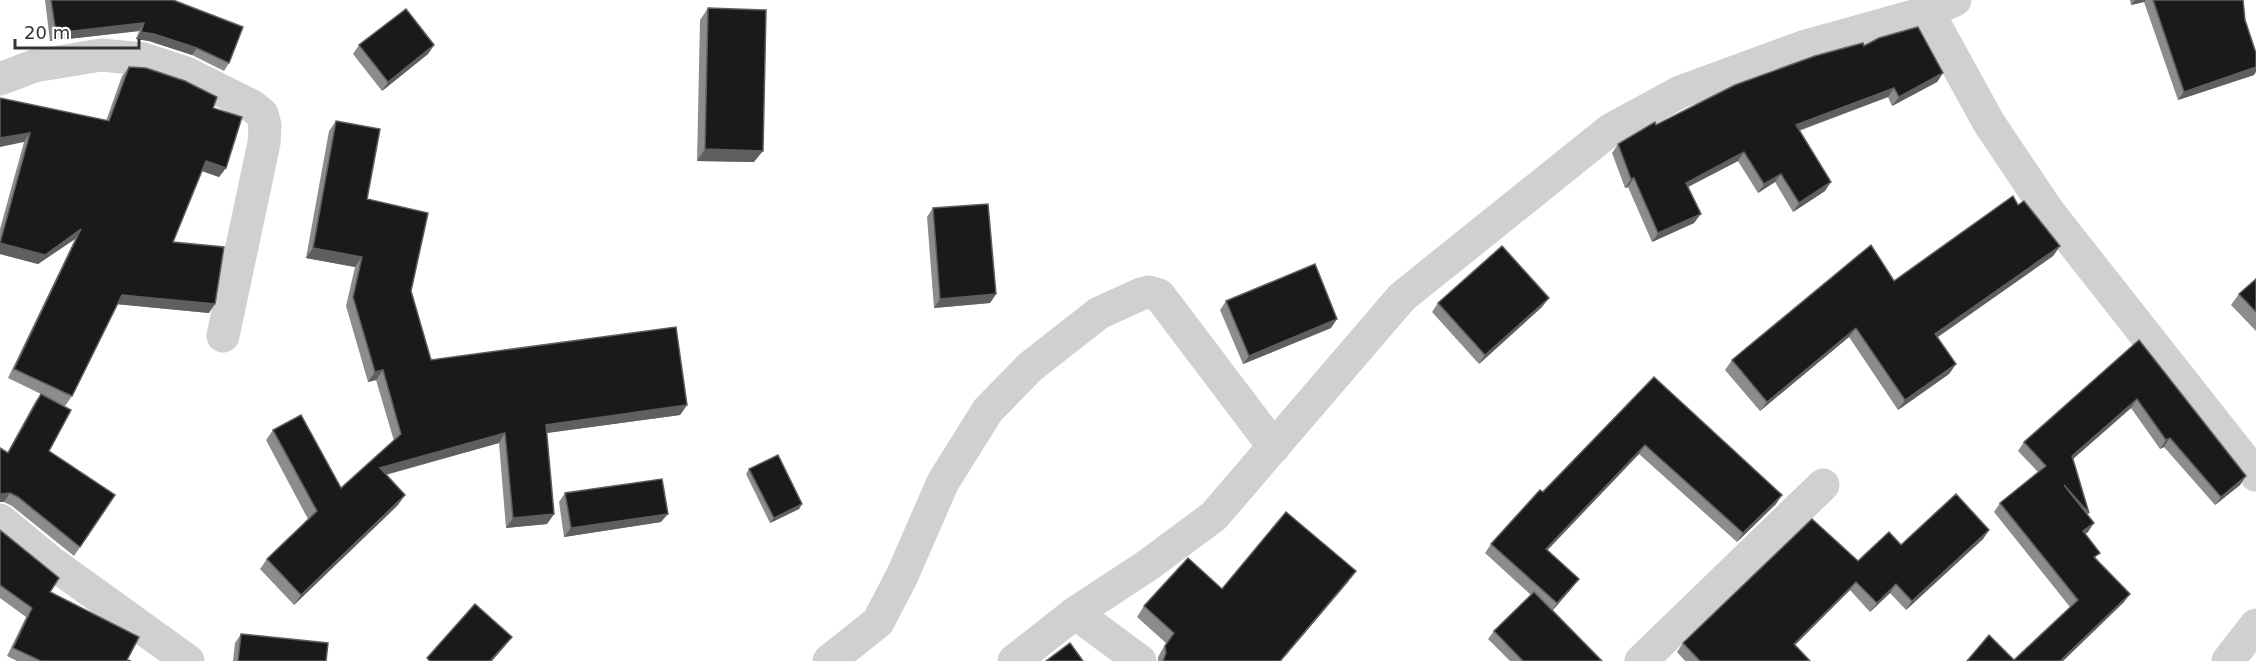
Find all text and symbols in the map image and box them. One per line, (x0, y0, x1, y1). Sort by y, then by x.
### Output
scale bar (15, 12, 140, 50)
text: 20 m (24, 22, 70, 43)

